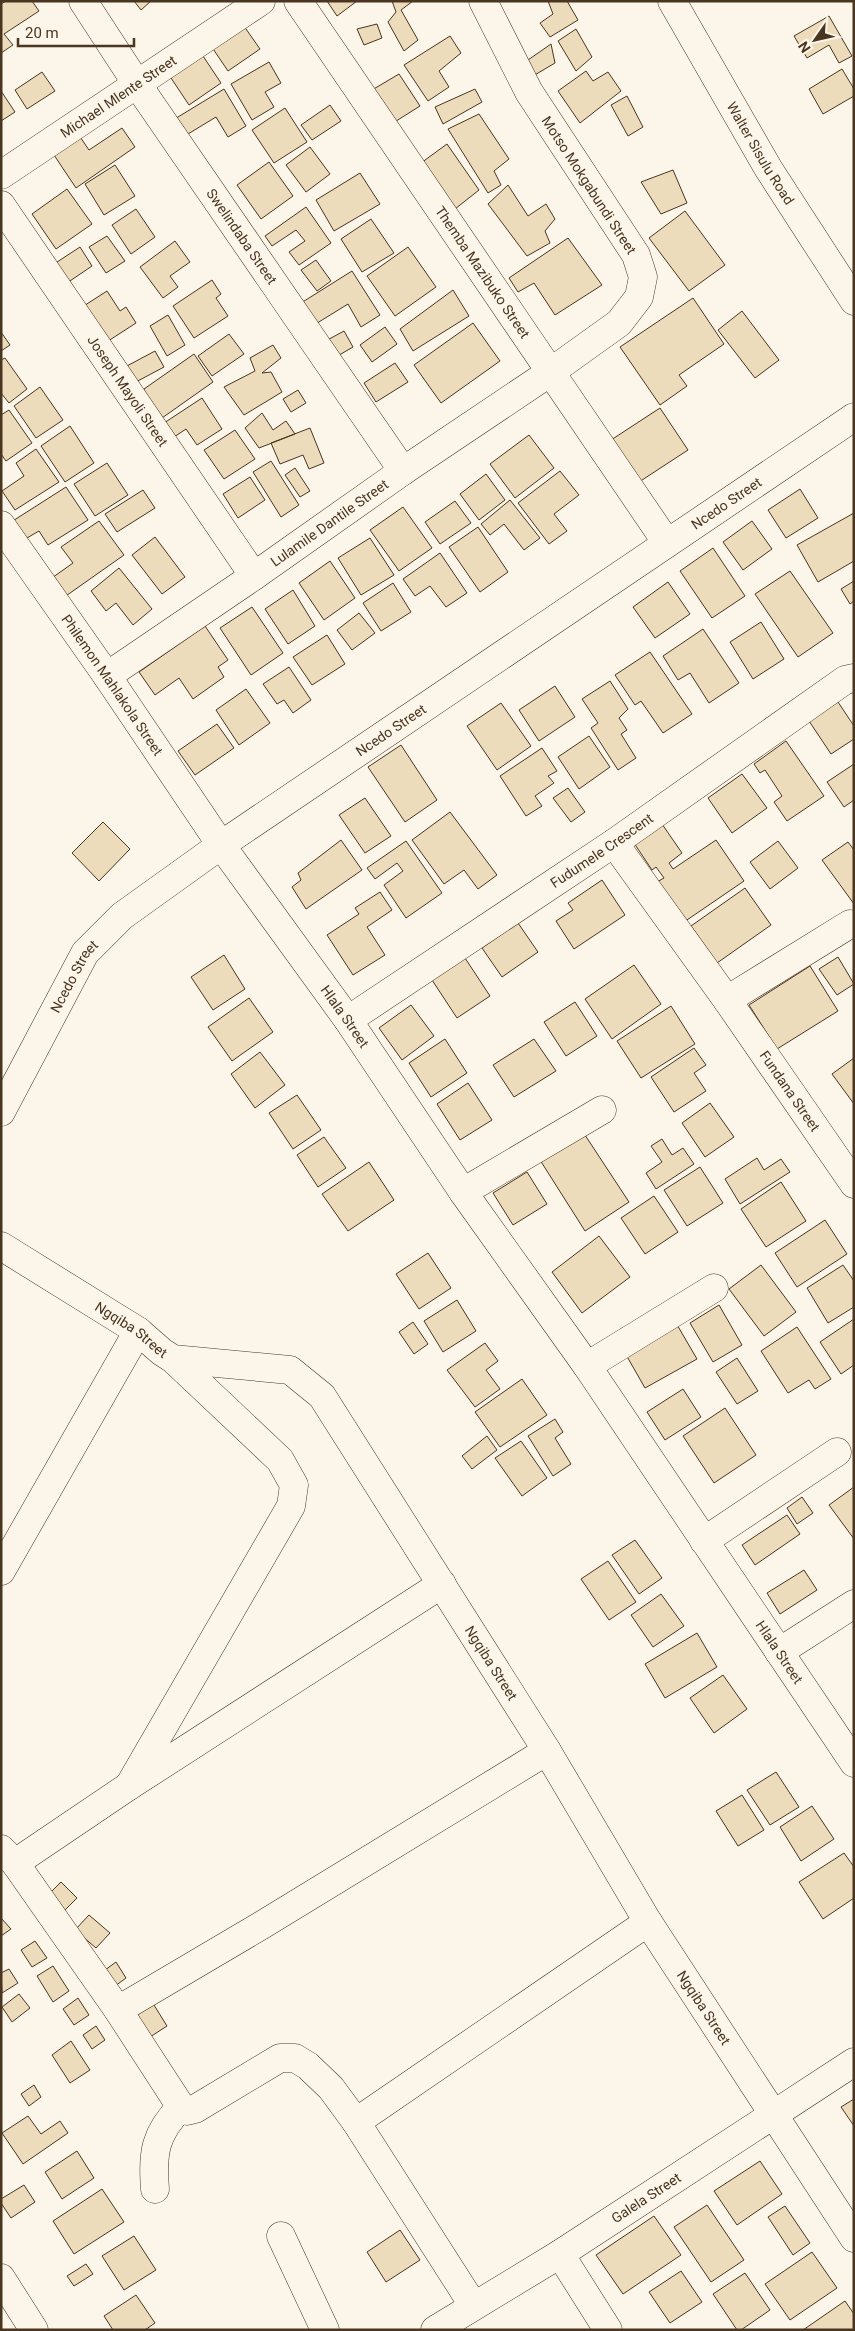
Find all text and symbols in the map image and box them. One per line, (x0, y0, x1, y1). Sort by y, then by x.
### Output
scale bar (18, 15, 134, 47)
north arrow (790, 15, 840, 65)
text: 20 m (25, 24, 59, 42)
text: N (795, 39, 814, 56)
street label: Michael Mlente Street (57, 52, 179, 141)
street label: Walter Sisulu Road (724, 99, 797, 207)
street label: Motso Mokgabundi Street (538, 113, 640, 257)
street label: Swelindaba Street (203, 186, 280, 288)
street label: Themba Mazibuko Street (432, 203, 533, 342)
street label: Joseph Mayoli Street (84, 332, 172, 450)
street label: Ncedo Street (688, 474, 765, 533)
street label: Lulamile Dantile Street (268, 476, 391, 570)
street label: Philemon Mahlakola Street (58, 611, 167, 759)
street label: Ncedo Street (353, 701, 429, 760)
street label: Fudumele Crescent (547, 810, 656, 891)
street label: Ncedo Street (47, 937, 101, 1015)
street label: Hlala Street (318, 982, 372, 1051)
street label: Fundana Street (756, 1048, 823, 1135)
street label: Ngqiba Street (92, 1298, 170, 1361)
street label: Hlala Street (753, 1618, 807, 1687)
street label: Ngqiba Street (462, 1623, 521, 1704)
street label: Ngqiba Street (674, 1968, 734, 2048)
street label: Galela Street (608, 2169, 684, 2226)

